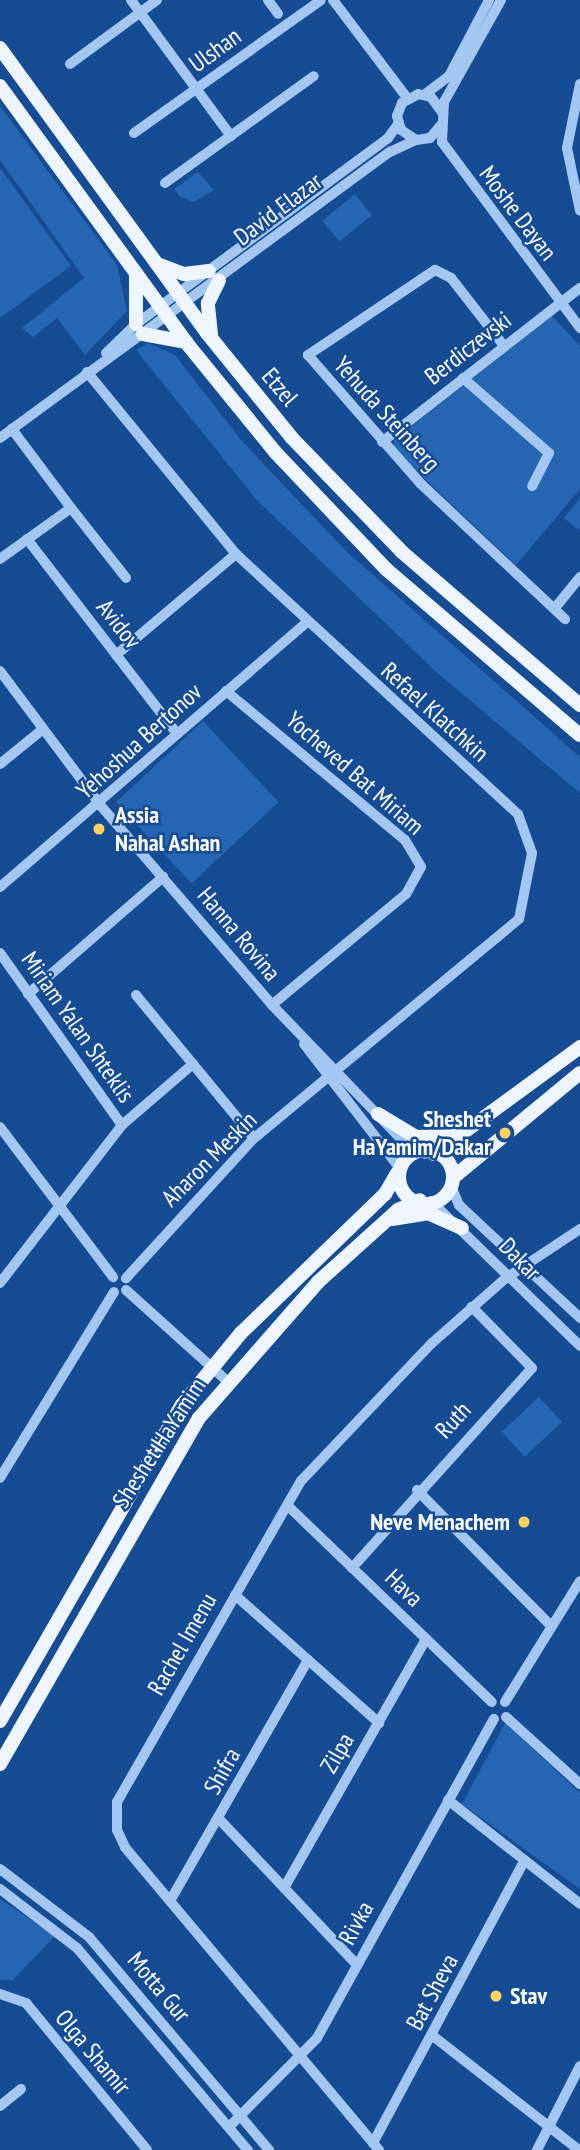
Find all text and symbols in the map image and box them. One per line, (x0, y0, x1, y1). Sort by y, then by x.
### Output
street label: Ulshan (184, 22, 246, 78)
street label: Moshe Dayan (473, 160, 563, 266)
street label: David Elazar (228, 167, 328, 251)
street label: Berdiczevski (419, 305, 517, 391)
street label: Yehuda Steinberg (328, 351, 446, 477)
street label: Etzel (256, 362, 304, 412)
street label: Avidov (91, 593, 147, 655)
street label: Refael Klatchkin (375, 656, 495, 768)
street label: Yehoshua Bertonov (70, 677, 208, 805)
street label: Yocheved Bat Miriam (280, 705, 430, 841)
place label: Assia Nahal Ashan (115, 801, 221, 857)
marker: Assia Nahal Ashan (89, 819, 109, 839)
street label: Hanna Rovina (191, 881, 287, 987)
street label: Miriam Yalan Shteklis (15, 946, 141, 1108)
place label: Sheshet HaYamim/Dakar (353, 1105, 491, 1161)
street label: Aharon Meskin (156, 1106, 262, 1212)
marker: Sheshet HaYamim/Dakar (497, 1125, 513, 1141)
street label: Dakar (493, 1232, 547, 1286)
street label: Sheshet HaYamim (106, 1373, 212, 1513)
street label: Ruth (429, 1396, 477, 1444)
place label: Neve Menachem (370, 1508, 510, 1536)
marker: Neve Menachem (516, 1514, 532, 1530)
street label: Hava (379, 1563, 429, 1613)
street label: Rachel Imenu (141, 1588, 223, 1700)
street label: Zilpa (314, 1728, 360, 1778)
street label: Shifra (198, 1743, 246, 1799)
street label: Rivka (333, 1896, 379, 1950)
street label: Motta Gur (122, 1946, 196, 2028)
street label: Bat Sheva (400, 1949, 464, 2035)
place label: Stav (510, 1982, 547, 2010)
marker: Stav (488, 1988, 504, 2004)
street label: Olga Shamir (49, 2004, 137, 2100)

